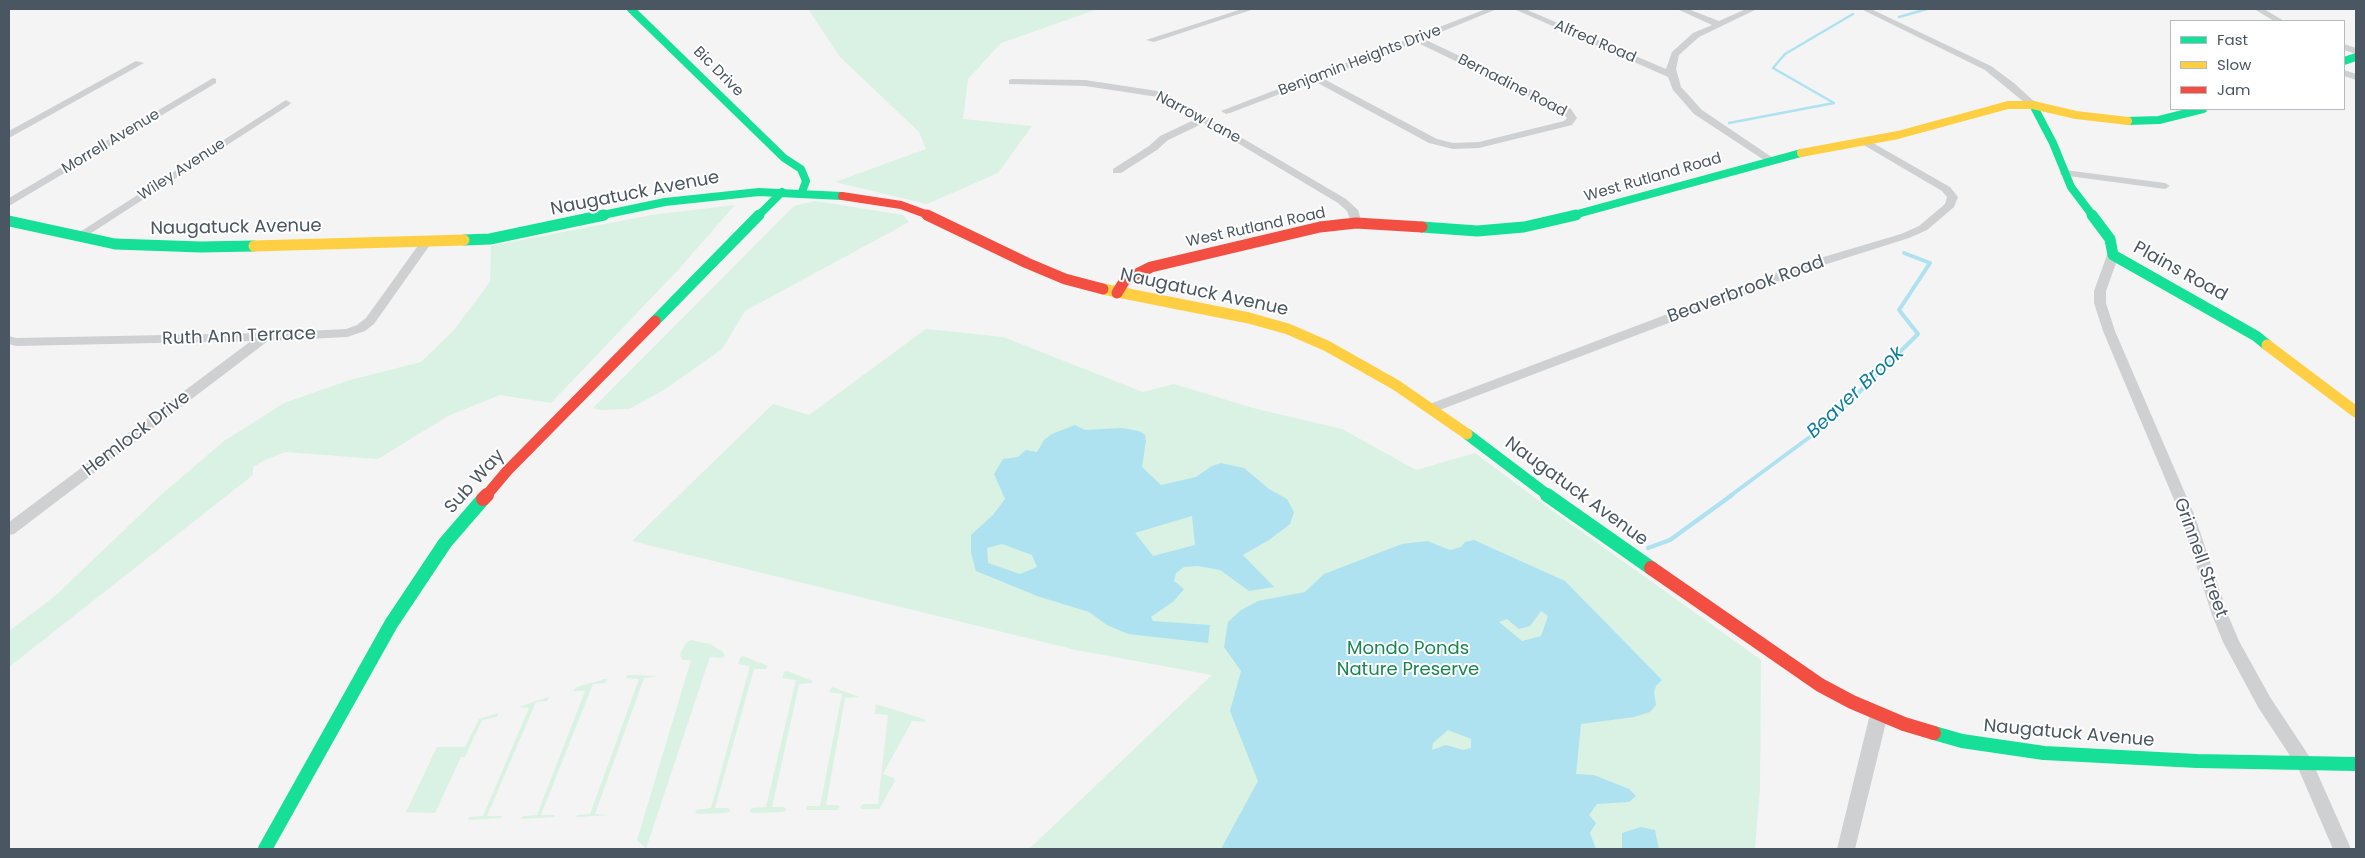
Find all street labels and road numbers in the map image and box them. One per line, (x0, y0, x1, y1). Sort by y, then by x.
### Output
street label: Alfred Road (1552, 17, 1638, 67)
street label: Benjamin Heights Drive (1276, 22, 1444, 100)
street label: Bic Drive (689, 43, 747, 101)
street label: Bernadine Road (1455, 51, 1569, 121)
street label: Narrow Lane (1153, 88, 1243, 148)
street label: Morrell Avenue (59, 106, 163, 178)
street label: Wiley Avenue (135, 135, 229, 205)
street label: West Rutland Road (1582, 150, 1724, 206)
street label: Naugatuck Avenue (549, 167, 721, 221)
street label: West Rutland Road (1185, 204, 1327, 252)
street label: Naugatuck Avenue (150, 216, 322, 240)
street label: Plains Road (2129, 237, 2231, 307)
street label: Beaverbrook Road (1665, 252, 1827, 328)
street label: Naugatuck Avenue (1118, 265, 1290, 321)
street label: Ruth Ann Terrace (162, 324, 316, 350)
street label: Hemlock Drive (79, 387, 195, 481)
street label: Naugatuck Avenue (1500, 433, 1652, 551)
street label: Sub Way (441, 445, 509, 519)
street label: Grinnell Street (2168, 495, 2232, 621)
street label: Naugatuck Avenue (1983, 716, 2155, 752)

